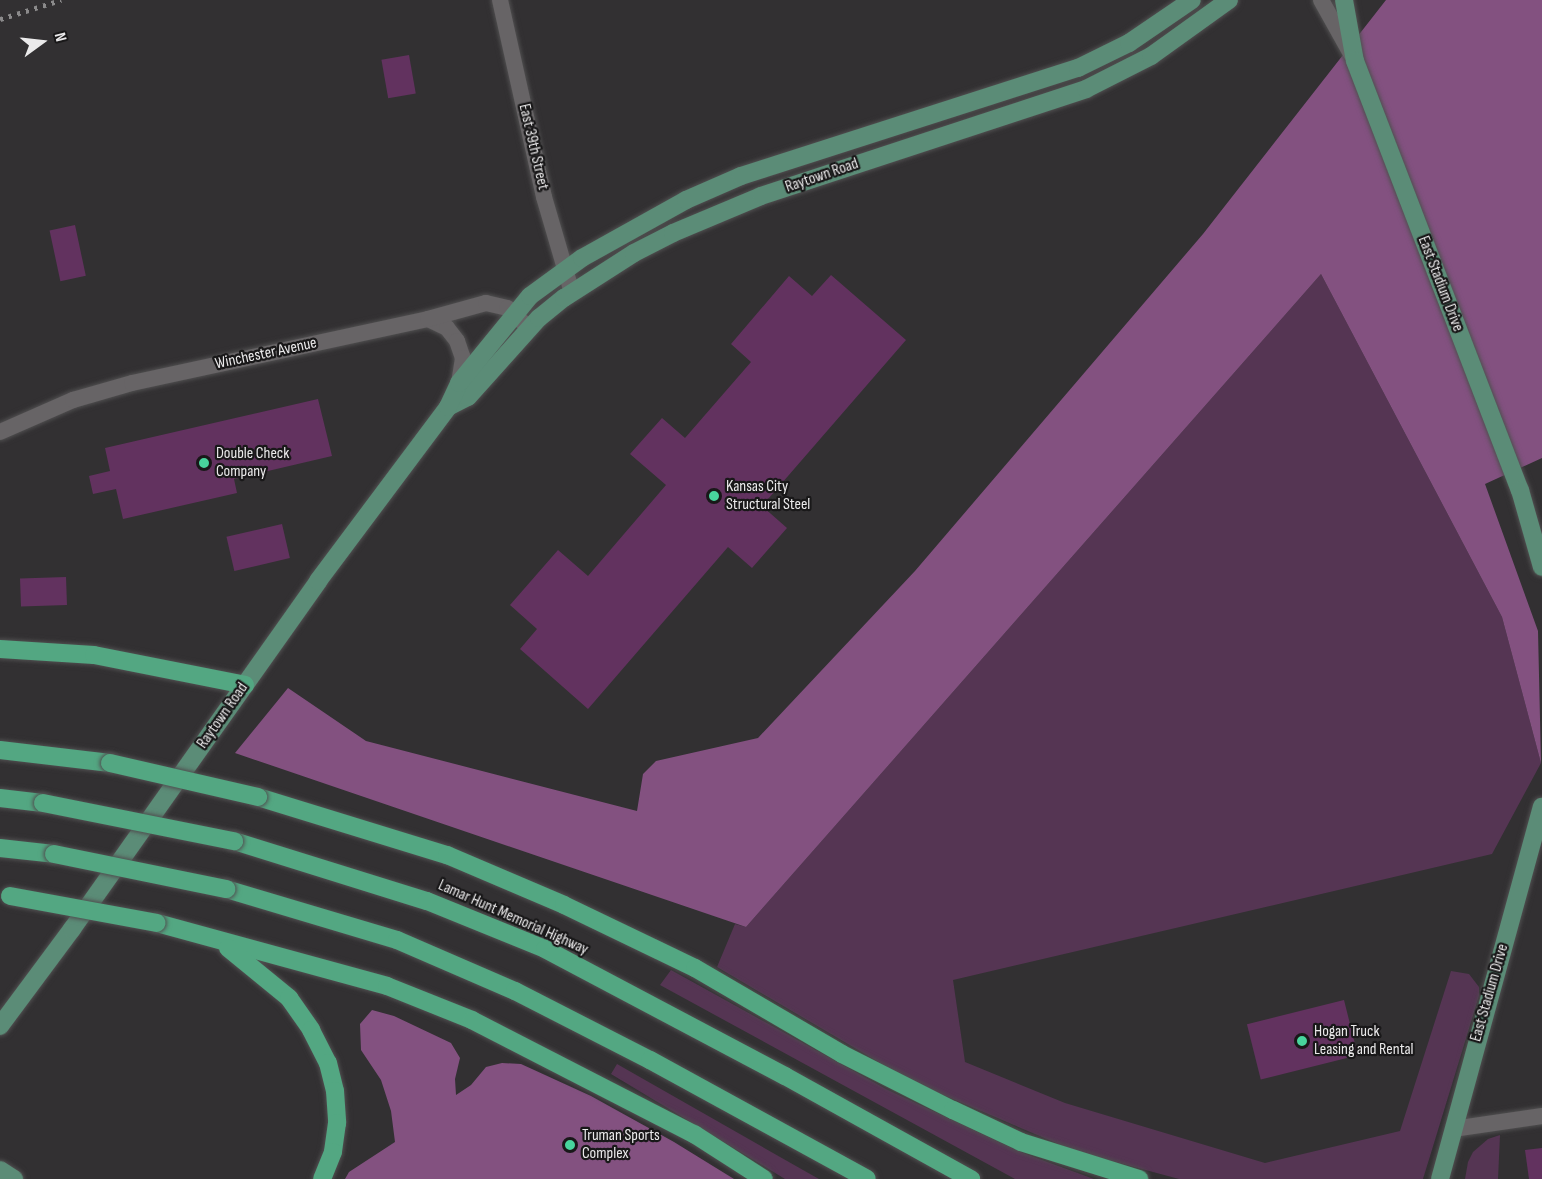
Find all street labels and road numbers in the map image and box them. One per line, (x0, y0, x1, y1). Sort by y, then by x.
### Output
street label: East 39th Street (514, 102, 552, 192)
street label: Raytown Road (783, 155, 861, 197)
street label: East Stadium Drive (1413, 234, 1467, 334)
street label: Winchester Avenue (214, 334, 318, 374)
street label: Raytown Road (193, 679, 253, 753)
street label: Lamar Hunt Memorial Highway (435, 876, 591, 960)
street label: East Stadium Drive (1467, 942, 1513, 1044)

